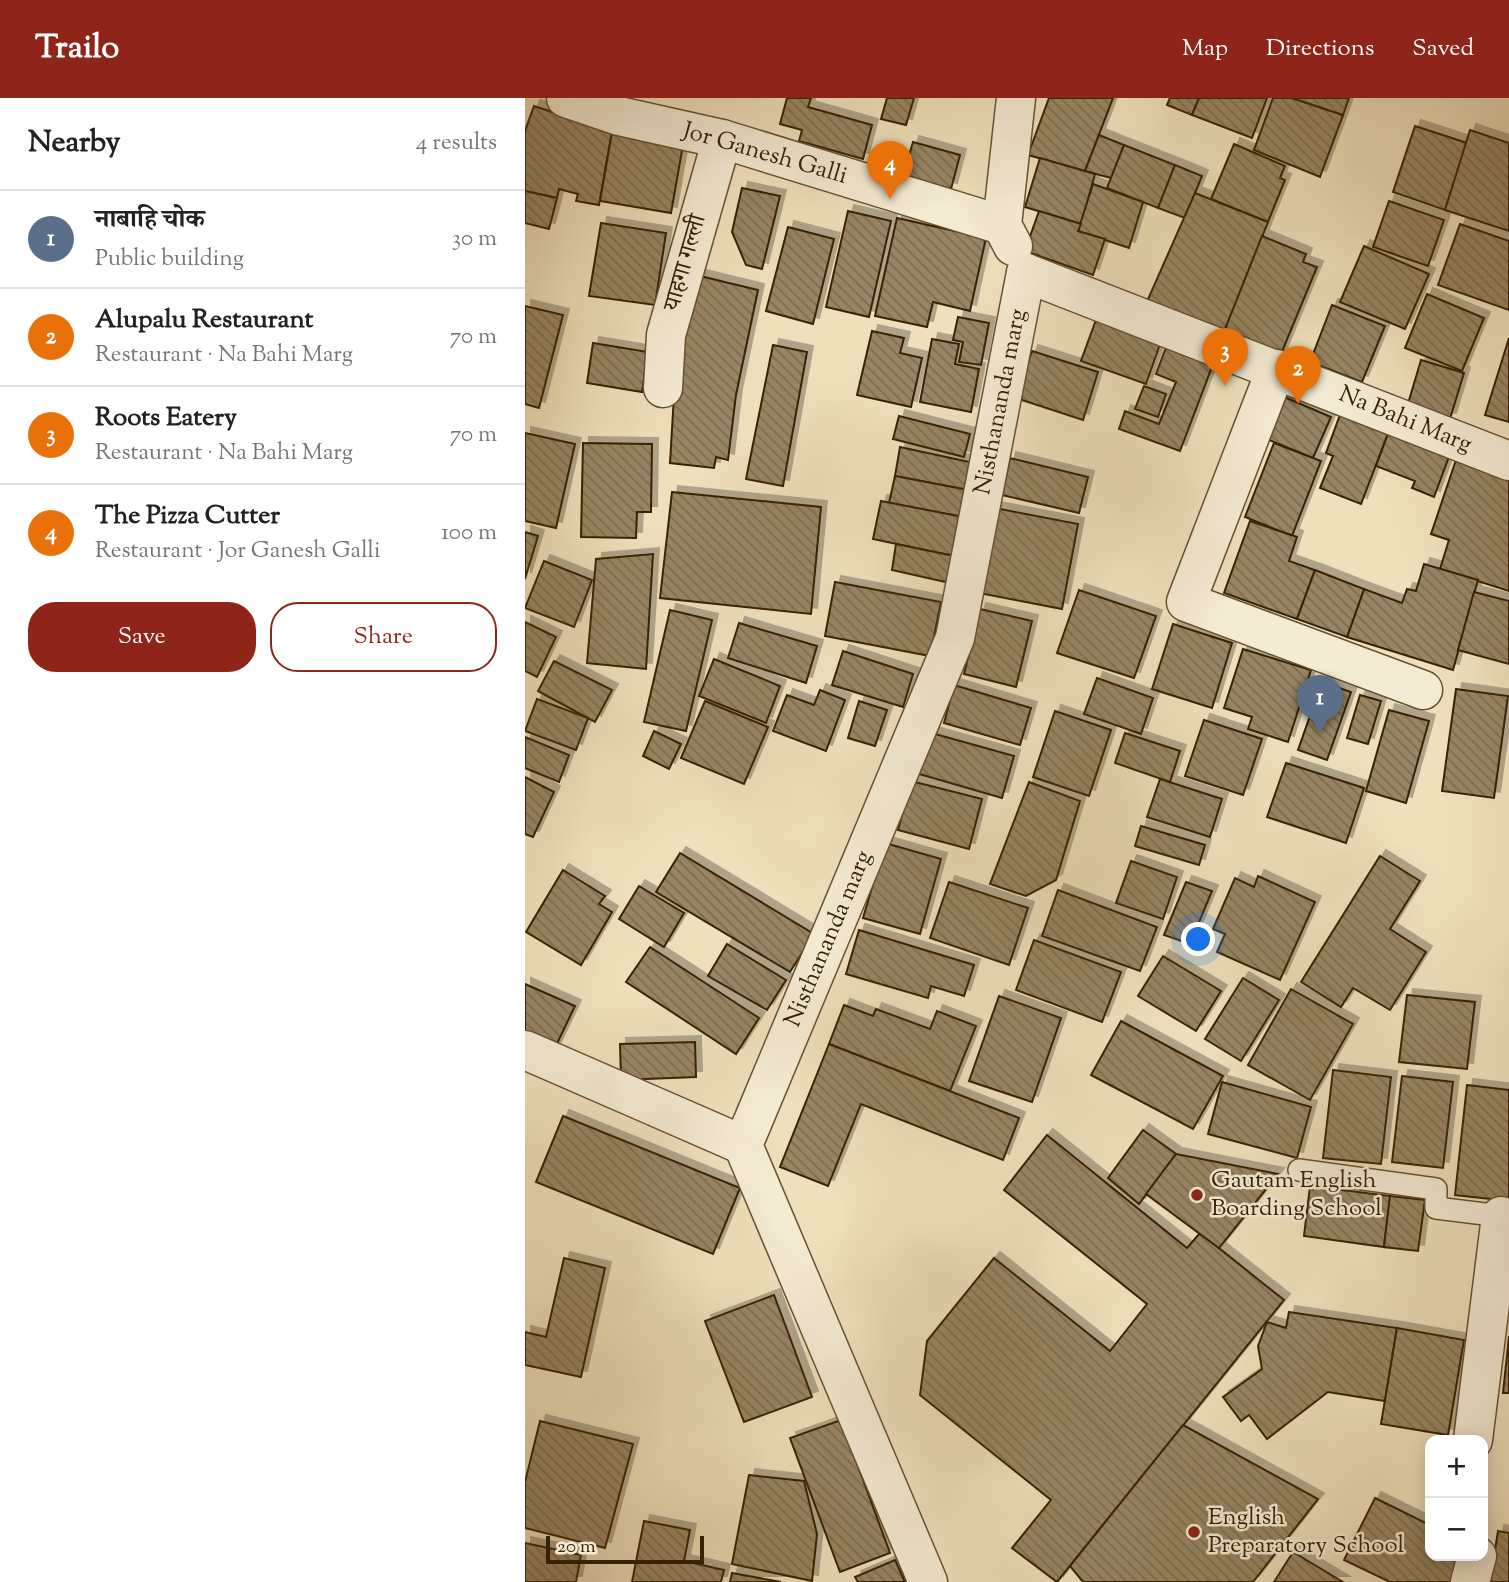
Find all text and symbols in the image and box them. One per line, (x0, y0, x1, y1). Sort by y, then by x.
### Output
text: Trailo (35, 25, 119, 73)
text: Map (1182, 32, 1228, 66)
text: Directions (1266, 32, 1374, 66)
text: Saved (1412, 32, 1474, 66)
street label: Jor Ganesh Galli (677, 114, 851, 194)
text: Nearby (28, 122, 120, 165)
text: 4 results (416, 127, 497, 160)
pin: 4 (867, 141, 913, 199)
text: नाबाहि चोक (95, 202, 205, 239)
street label: याहगा गल्ली (656, 210, 716, 316)
text: 1 (47, 223, 55, 256)
text: 30 m (452, 223, 497, 256)
text: Public building (95, 243, 244, 276)
text: Alupalu Restaurant (95, 302, 313, 339)
street label: Nisthananda marg (966, 306, 1036, 498)
text: 2 (46, 321, 56, 354)
text: 70 m (450, 321, 497, 354)
pin: 3 (1202, 328, 1248, 386)
text: Restaurant · Na Bahi Marg (95, 339, 353, 372)
pin: 2 (1275, 346, 1321, 404)
street label: Na Bahi Marg (1333, 378, 1477, 462)
text: Roots Eatery (95, 400, 237, 437)
text: 3 (46, 419, 56, 452)
text: 70 m (450, 419, 497, 452)
text: Restaurant · Na Bahi Marg (95, 437, 353, 470)
text: The Pizza Cutter (95, 498, 280, 535)
text: 4 (45, 517, 57, 550)
text: 100 m (441, 517, 497, 550)
text: Restaurant · Jor Ganesh Galli (95, 535, 381, 568)
button: Save (28, 602, 256, 672)
button: Share (270, 602, 497, 672)
pin: 1 (1297, 675, 1343, 733)
street label: Nisthananda marg (776, 845, 882, 1033)
your location (1181, 922, 1215, 956)
place label: Gautam English Boarding School (1211, 1164, 1382, 1226)
marker: Gautam English Boarding School (1189, 1187, 1205, 1203)
map controls (1425, 1435, 1488, 1561)
button: + (1425, 1435, 1488, 1498)
button: − (1425, 1498, 1488, 1561)
place label: English Preparatory School (1208, 1501, 1404, 1563)
marker: English Preparatory School (1186, 1524, 1202, 1540)
scale bar (546, 1533, 703, 1565)
text: 20 m (557, 1534, 596, 1561)

